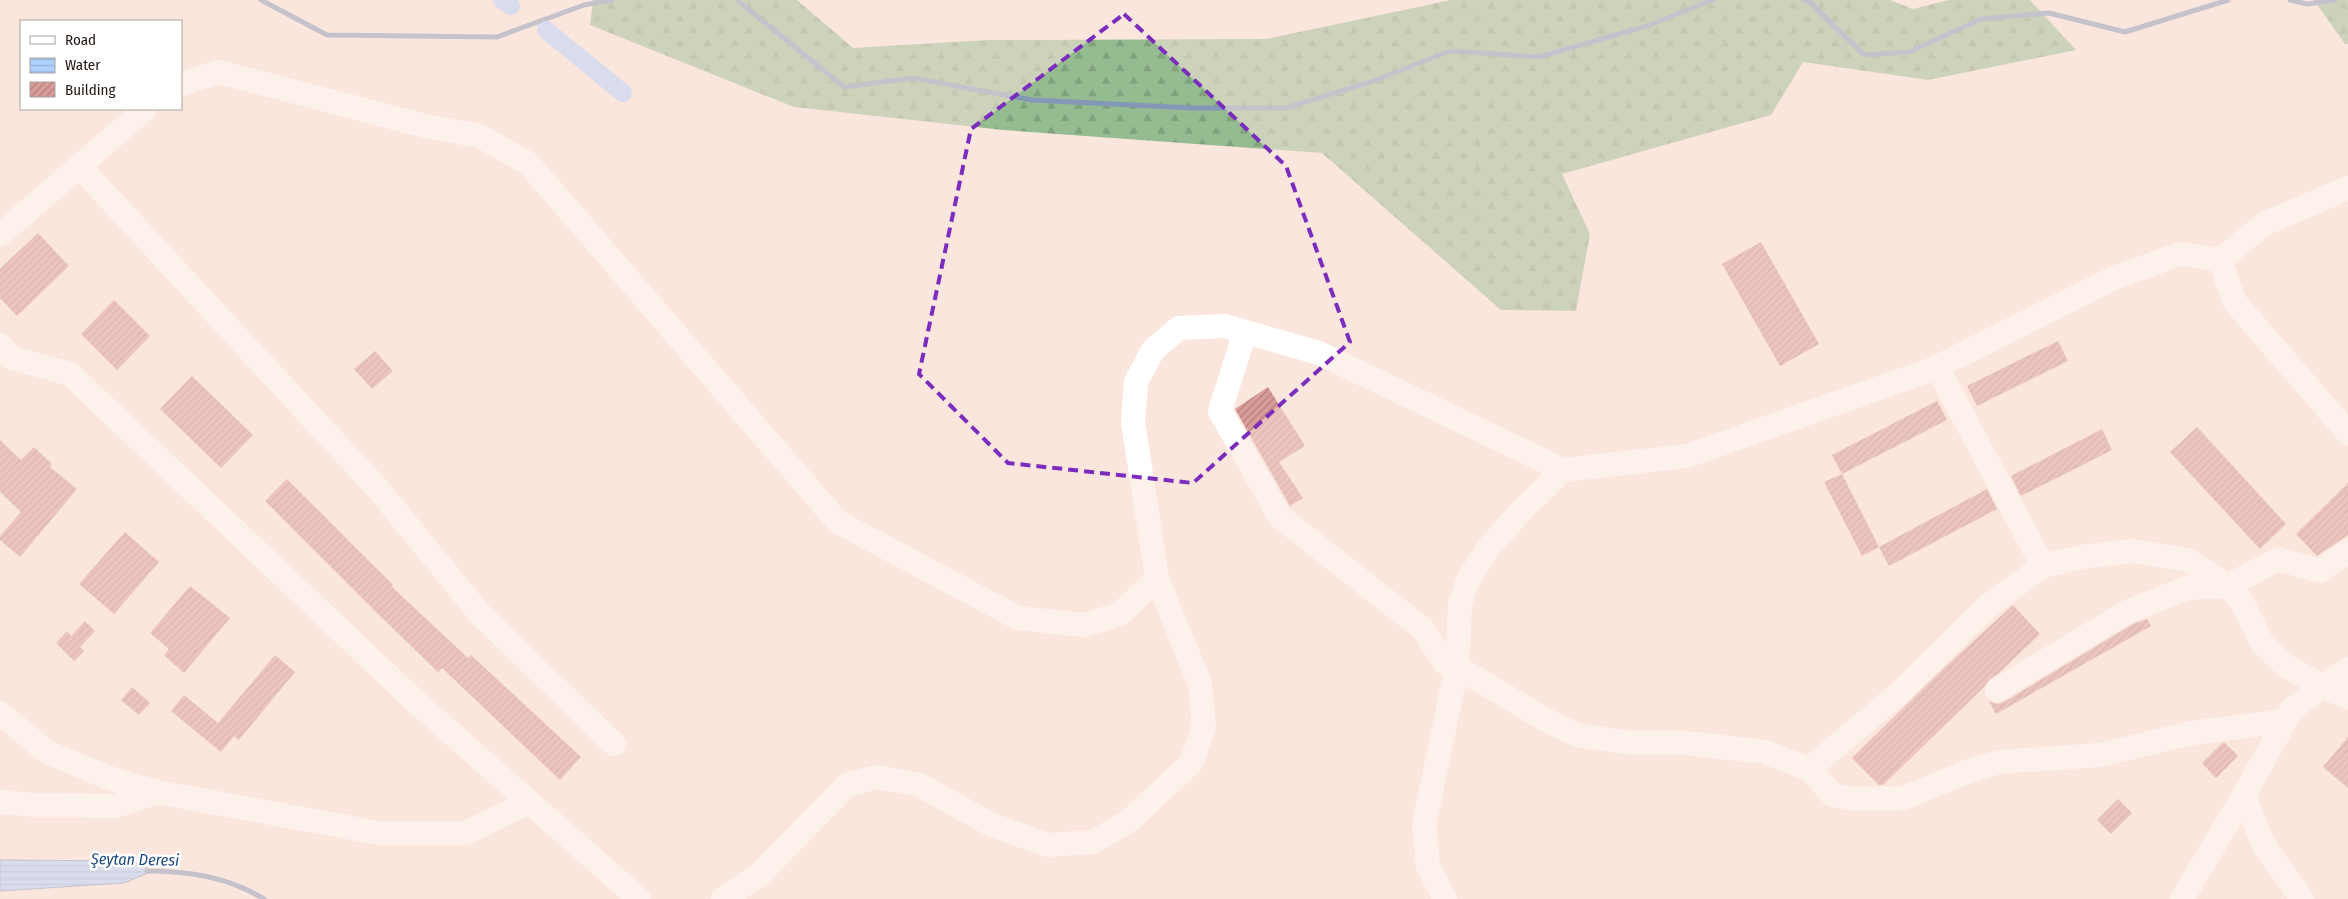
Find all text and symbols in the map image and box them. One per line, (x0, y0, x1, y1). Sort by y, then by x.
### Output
legend (20, 20, 182, 110)
text: Road (65, 31, 96, 49)
text: Water (65, 56, 101, 74)
text: Building (65, 81, 116, 99)
water label: Şeytan Deresi (90, 849, 179, 870)

